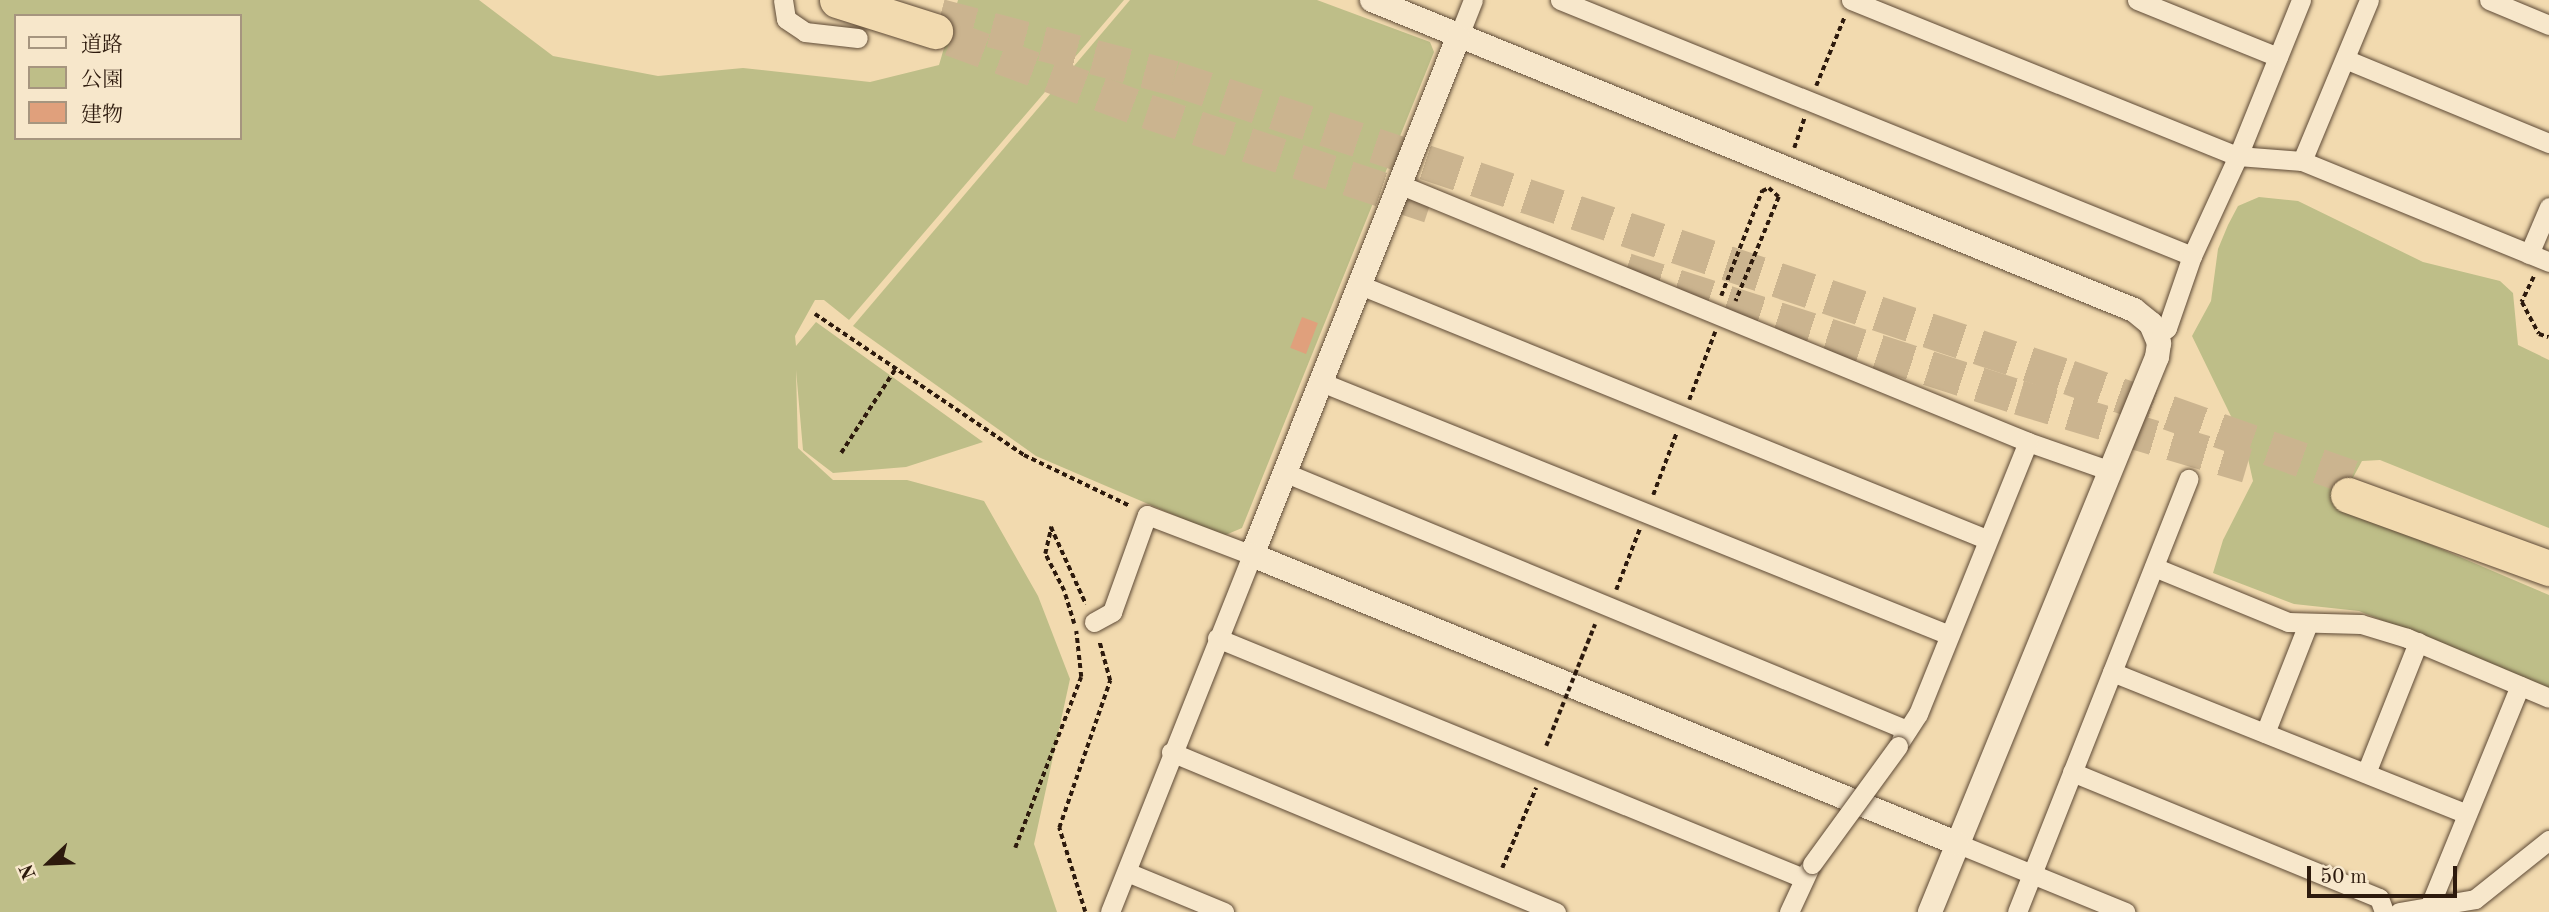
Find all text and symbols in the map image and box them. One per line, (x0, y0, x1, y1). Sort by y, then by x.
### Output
legend (14, 14, 242, 140)
text: 道路 (81, 35, 123, 56)
text: 公園 (81, 70, 123, 91)
text: 建物 (81, 105, 123, 126)
north arrow (14, 828, 84, 898)
scale bar (2311, 852, 2462, 896)
text: N (18, 861, 41, 882)
text: 50 m (2320, 867, 2367, 888)

